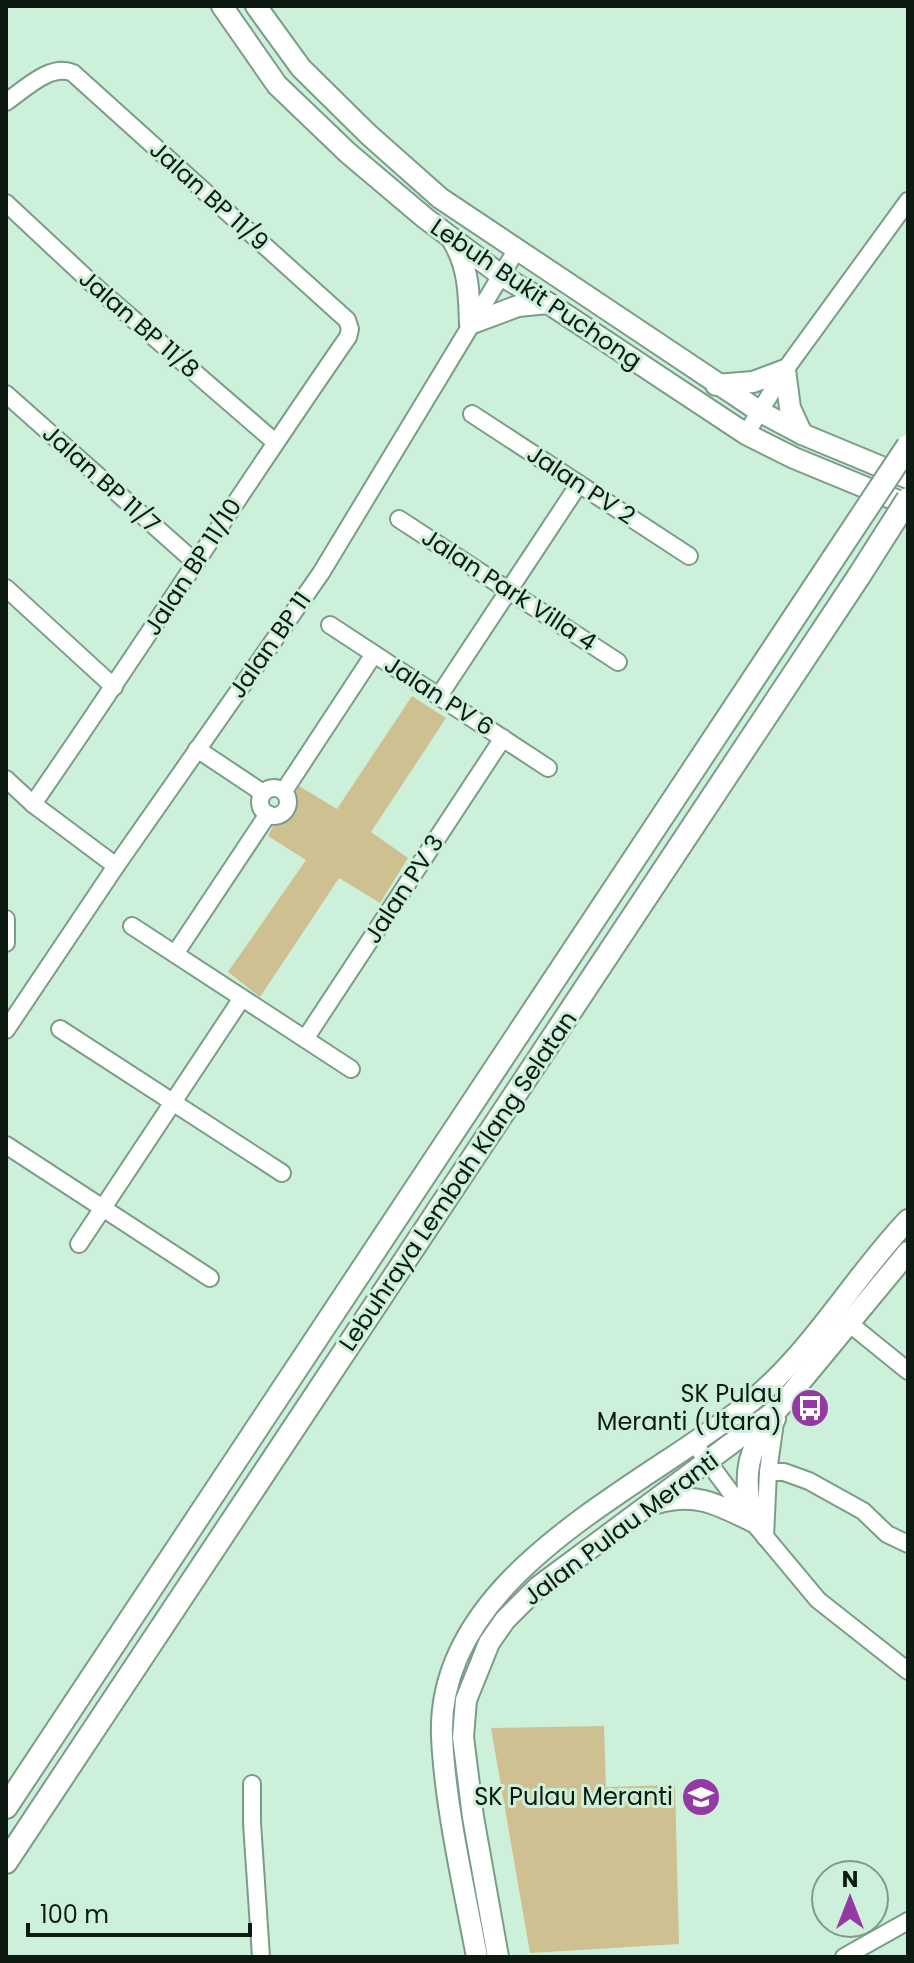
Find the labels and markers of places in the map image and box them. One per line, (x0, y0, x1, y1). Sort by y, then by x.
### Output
place label: SK Pulau Meranti (Utara) (597, 1377, 782, 1438)
bus stop icon: SK Pulau Meranti (Utara) (789, 1387, 831, 1429)
school or university icon: SK Pulau Meranti (680, 1776, 722, 1818)
place label: SK Pulau Meranti (474, 1780, 673, 1813)

